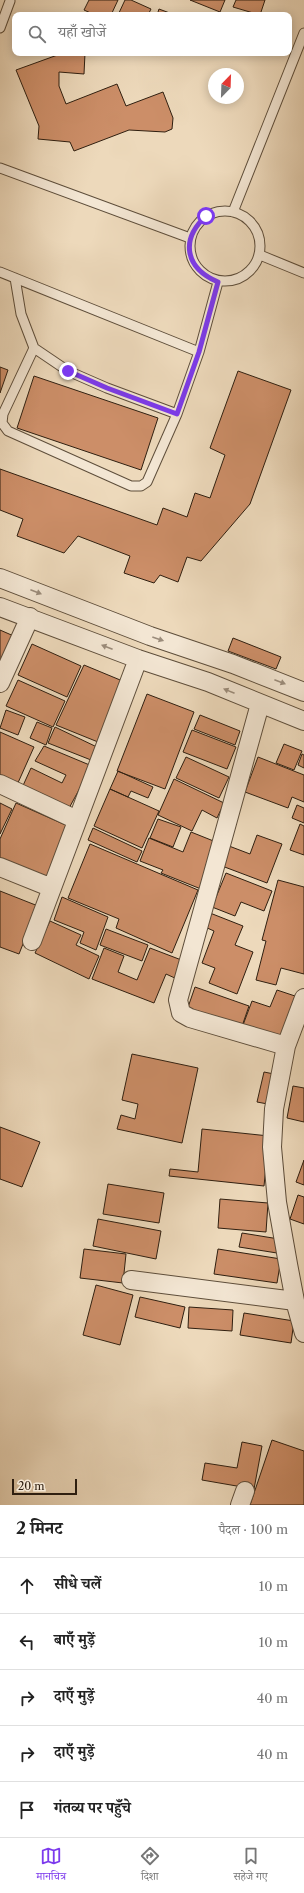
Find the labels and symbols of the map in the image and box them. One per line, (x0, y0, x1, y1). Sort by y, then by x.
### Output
north arrow (208, 68, 244, 104)
route start (197, 207, 215, 225)
route end (59, 362, 77, 380)
one-way arrow (31, 589, 43, 595)
one-way arrow (152, 636, 164, 642)
one-way arrow (100, 643, 112, 649)
one-way arrow (274, 680, 286, 686)
one-way arrow (222, 687, 234, 693)
scale bar (12, 1477, 77, 1496)

